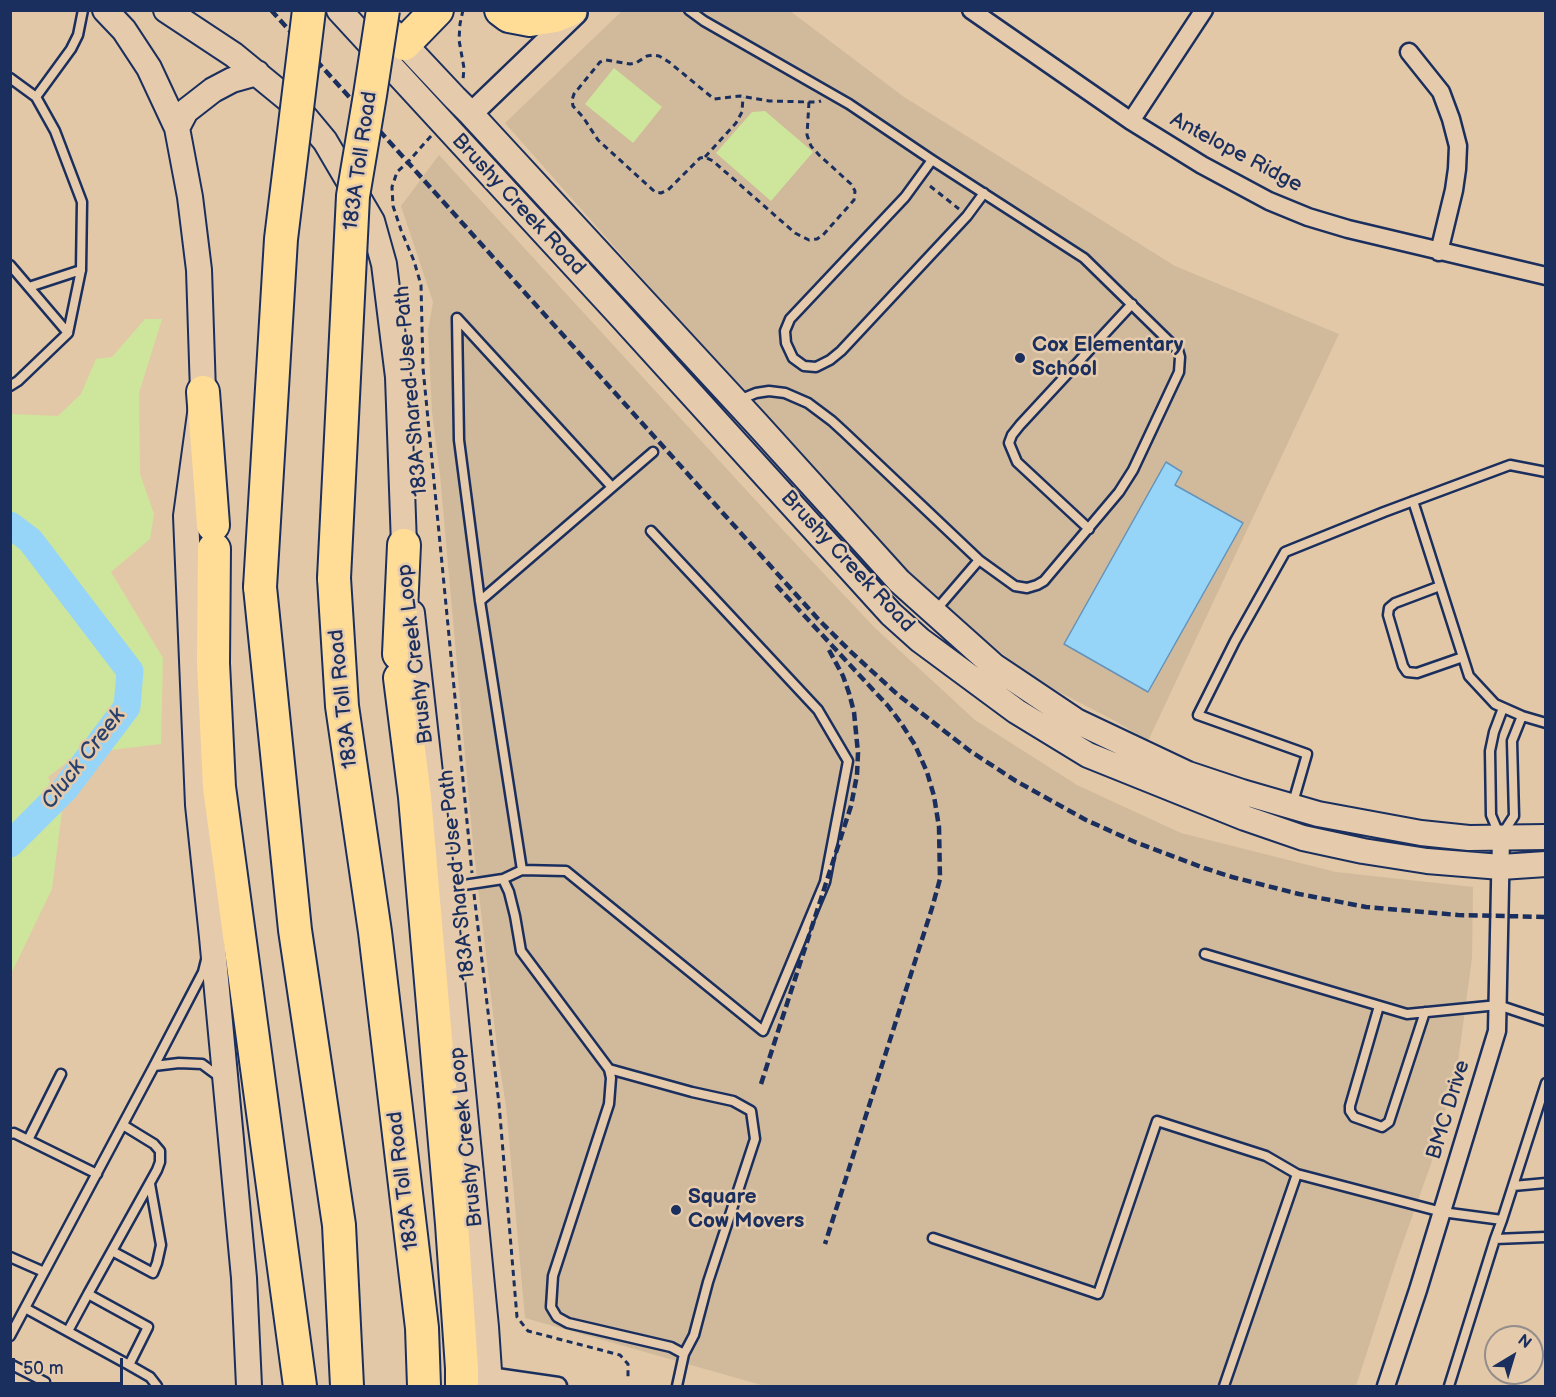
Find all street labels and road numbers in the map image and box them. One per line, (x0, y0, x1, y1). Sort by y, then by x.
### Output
street label: 183A Toll Road (339, 90, 383, 232)
street label: Antelope Ridge (1166, 108, 1306, 198)
street label: Brushy Creek Road (446, 129, 590, 281)
street label: 183A Shared Use Path (390, 285, 434, 497)
street label: Brushy Creek Road (775, 486, 919, 638)
street label: Brushy Creek Loop (392, 563, 440, 745)
street label: 183A Toll Road (324, 628, 364, 770)
street label: 183A Shared Use Path (434, 769, 482, 981)
street label: Brushy Creek Loop (445, 1046, 489, 1228)
street label: BMC Drive (1422, 1057, 1476, 1163)
street label: 183A Toll Road (383, 1110, 425, 1252)

